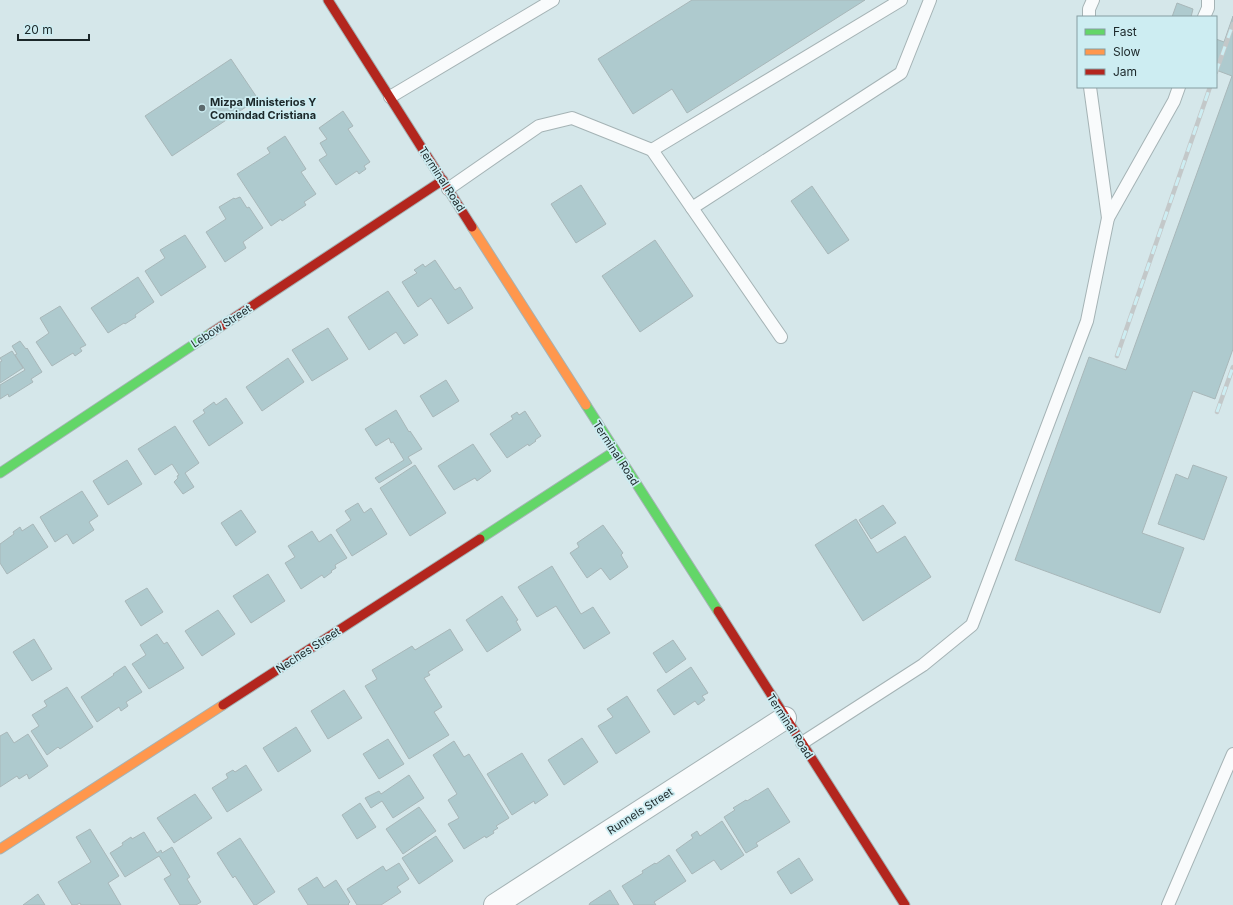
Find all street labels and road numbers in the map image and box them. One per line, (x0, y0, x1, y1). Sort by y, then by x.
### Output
street label: Terminal Road (416, 144, 468, 214)
street label: Lebow Street (188, 301, 254, 351)
street label: Terminal Road (590, 418, 642, 488)
street label: Neches Street (273, 624, 343, 676)
street label: Terminal Road (764, 691, 816, 761)
street label: Runnels Street (604, 784, 676, 837)

